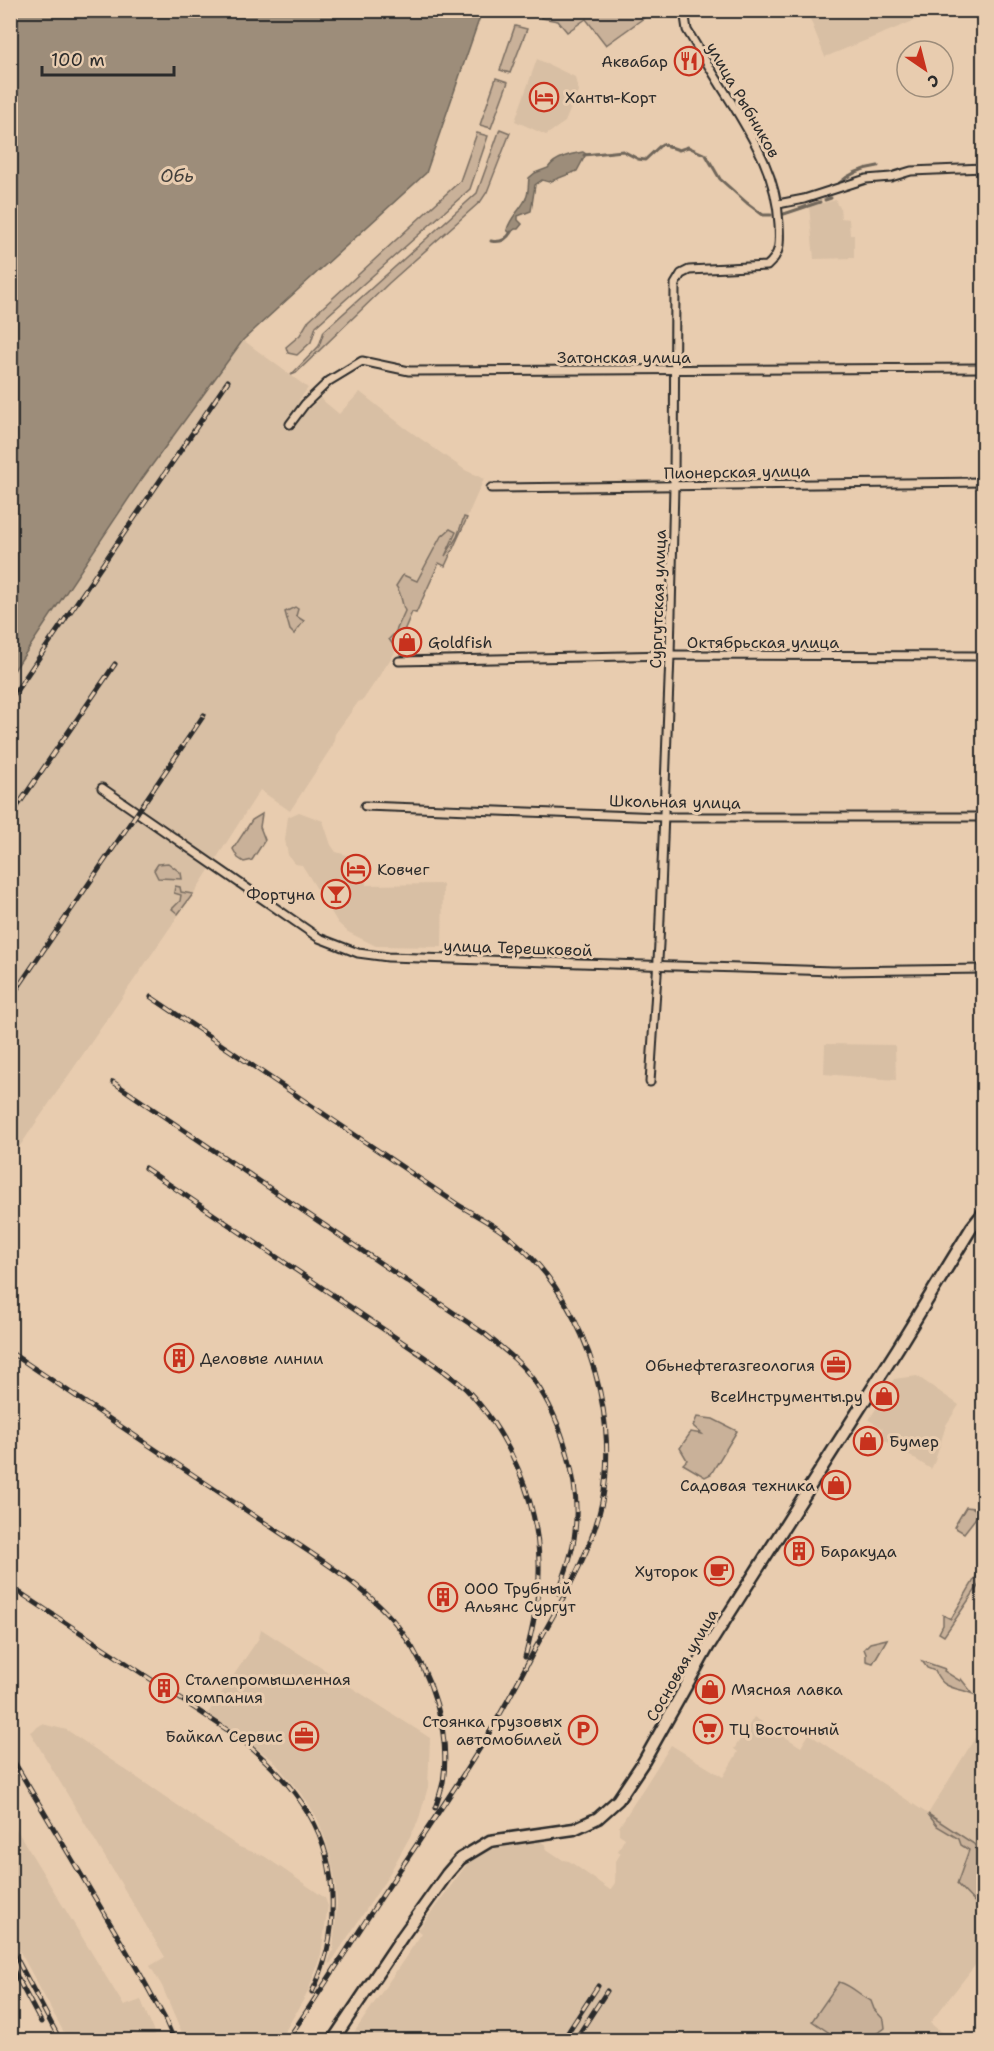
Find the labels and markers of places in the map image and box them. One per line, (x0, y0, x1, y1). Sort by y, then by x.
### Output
restaurant icon: Аквабар (673, 45, 705, 77)
place label: Аквабар (601, 51, 668, 72)
hotel icon: Ханты-Корт (528, 81, 560, 113)
place label: Ханты-Корт (565, 87, 657, 108)
shop icon: Goldfish (391, 626, 423, 658)
place label: Goldfish (428, 632, 492, 653)
hotel icon: Ковчег (340, 853, 372, 885)
place label: Ковчег (377, 859, 430, 880)
bar icon: Фортуна (320, 878, 352, 910)
place label: Фортуна (246, 884, 315, 905)
building icon: Деловые линии (163, 1342, 195, 1374)
place label: Деловые линии (200, 1348, 323, 1369)
office icon: Обьнефтегазгеология (820, 1349, 852, 1381)
place label: Обьнефтегазгеология (645, 1355, 815, 1376)
shop icon: ВсеИнструменты.ру (868, 1380, 900, 1412)
place label: ВсеИнструменты.ру (711, 1386, 863, 1407)
shop icon: Бумер (852, 1425, 884, 1457)
place label: Бумер (889, 1431, 939, 1452)
shop icon: Садовая техника (820, 1469, 852, 1501)
place label: Садовая техника (680, 1475, 815, 1496)
building icon: Баракуда (783, 1535, 815, 1567)
place label: Баракуда (820, 1541, 897, 1562)
cafe icon: Хуторок (703, 1555, 735, 1587)
place label: Хуторок (635, 1561, 698, 1582)
place label: ООО Трубный Альянс Сургут (464, 1578, 576, 1617)
building icon: ООО Трубный Альянс Сургут (427, 1581, 459, 1613)
place label: Сталепромышленная компания (185, 1669, 351, 1708)
building icon: Сталепромышленная компания (148, 1672, 180, 1704)
shop icon: Мясная лавка (694, 1673, 726, 1705)
place label: Мясная лавка (731, 1679, 843, 1700)
place label: Стоянка грузовых автомобилей (422, 1711, 562, 1750)
supermarket icon: ТЦ Восточный (692, 1713, 724, 1745)
parking icon: Стоянка грузовых автомобилей (567, 1714, 599, 1746)
place label: ТЦ Восточный (729, 1719, 839, 1740)
office icon: Байкал Сервис (288, 1720, 320, 1752)
place label: Байкал Сервис (165, 1726, 283, 1747)

